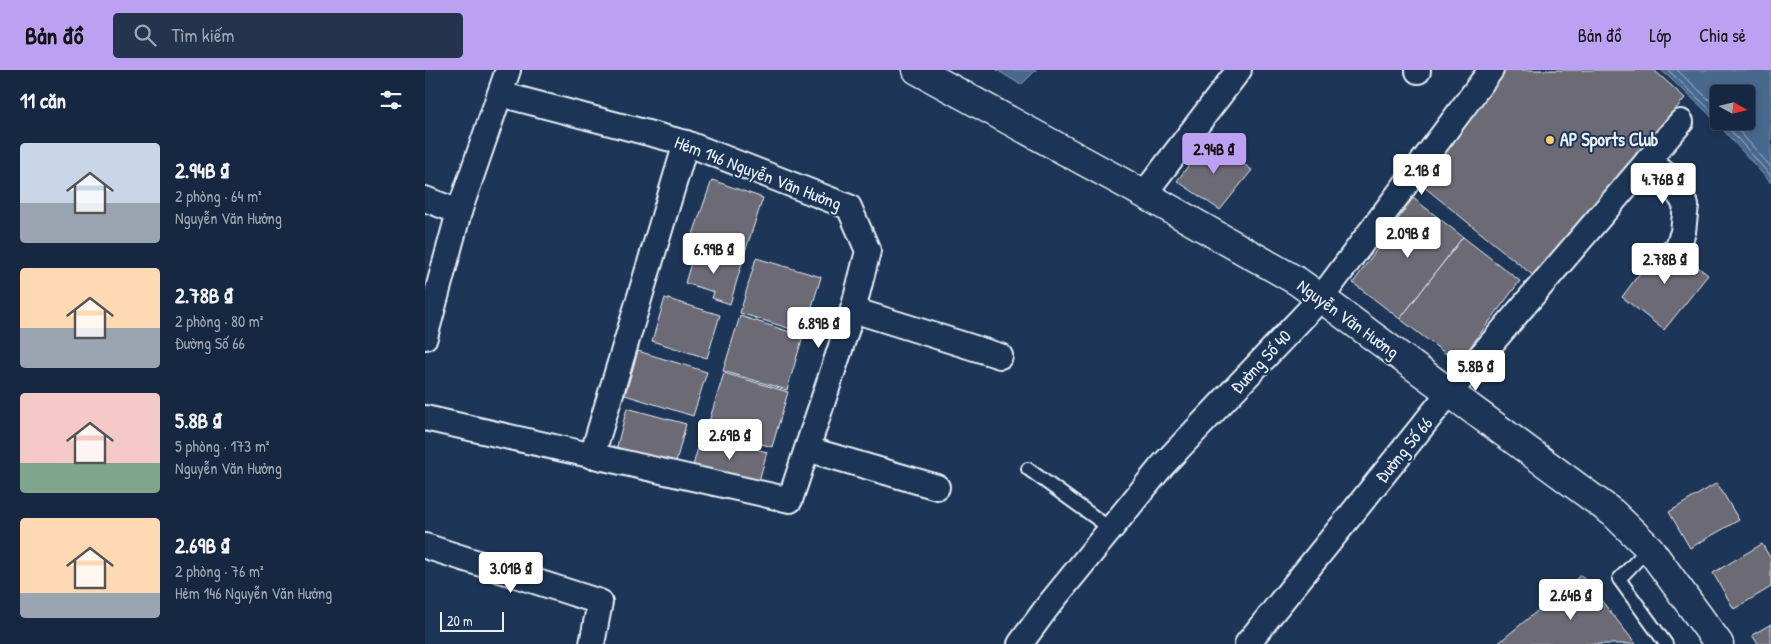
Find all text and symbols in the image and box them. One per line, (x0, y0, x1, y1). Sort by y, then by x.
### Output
search box (113, 13, 463, 58)
text: Bản đồ (25, 19, 83, 51)
icon: search (131, 21, 159, 49)
text: Tìm kiếm (171, 22, 234, 48)
text: Bản đồ (1578, 23, 1622, 48)
text: Lớp (1650, 23, 1671, 48)
text: Chia sẻ (1699, 23, 1746, 48)
north arrow (1710, 85, 1755, 130)
map controls (1710, 85, 1755, 130)
text: 11 căn (20, 86, 66, 115)
icon: filters (377, 86, 405, 114)
place label: AP Sports Club (1560, 127, 1659, 153)
street label: Hẻm 146 Nguyễn Văn Hưởng (671, 129, 845, 216)
pin: 2.94B ₫ (1168, 132, 1260, 175)
marker: AP Sports Club (1544, 134, 1556, 146)
text: 2.94B ₫ (1193, 138, 1235, 160)
pin: 2.1B ₫ (1381, 154, 1463, 196)
text: 2.94B ₫ (175, 156, 230, 185)
text: 2.1B ₫ (1404, 159, 1440, 181)
pin: 4.76B ₫ (1617, 162, 1709, 205)
icon: home (60, 163, 120, 223)
text: 4.76B ₫ (1642, 168, 1684, 190)
text: 2 phòng · 64 m² (175, 185, 262, 207)
text: Nguyễn Văn Hưởng (175, 207, 282, 229)
pin: 2.09B ₫ (1362, 216, 1454, 259)
text: 2.09B ₫ (1387, 222, 1429, 244)
pin: 6.99B ₫ (668, 232, 760, 275)
text: 6.99B ₫ (694, 238, 734, 260)
pin: 2.78B ₫ (1619, 242, 1711, 285)
text: 2.78B ₫ (1643, 248, 1687, 270)
street label: Nguyễn Văn Hưởng (1292, 273, 1404, 364)
text: 2.78B ₫ (175, 281, 234, 310)
icon: home (60, 288, 120, 348)
pin: 6.89B ₫ (773, 306, 865, 349)
text: 2 phòng · 80 m² (175, 310, 263, 332)
text: 6.89B ₫ (798, 312, 840, 334)
street label: Đường Số 40 (1225, 324, 1297, 399)
text: Đường Số 66 (175, 332, 245, 354)
pin: 5.8B ₫ (1435, 350, 1517, 392)
text: 5.8B ₫ (1458, 355, 1494, 377)
text: 5.8B ₫ (175, 406, 222, 435)
street label: Đường Số 66 (1369, 411, 1438, 488)
icon: home (60, 413, 120, 473)
pin: 2.69B ₫ (684, 418, 776, 461)
text: 2.69B ₫ (709, 424, 751, 446)
text: 5 phòng · 173 m² (175, 435, 270, 457)
text: Nguyễn Văn Hưởng (175, 457, 282, 479)
text: 2.69B ₫ (175, 531, 230, 560)
icon: home (60, 538, 120, 598)
pin: 3.01B ₫ (465, 552, 557, 594)
text: 3.01B ₫ (490, 557, 532, 579)
text: 2 phòng · 76 m² (175, 560, 264, 582)
pin: 2.64B ₫ (1525, 578, 1617, 621)
text: Hẻm 146 Nguyễn Văn Hưởng (175, 582, 332, 604)
text: 2.64B ₫ (1550, 584, 1592, 606)
scale bar (440, 609, 504, 632)
text: 20 m (447, 611, 473, 630)

